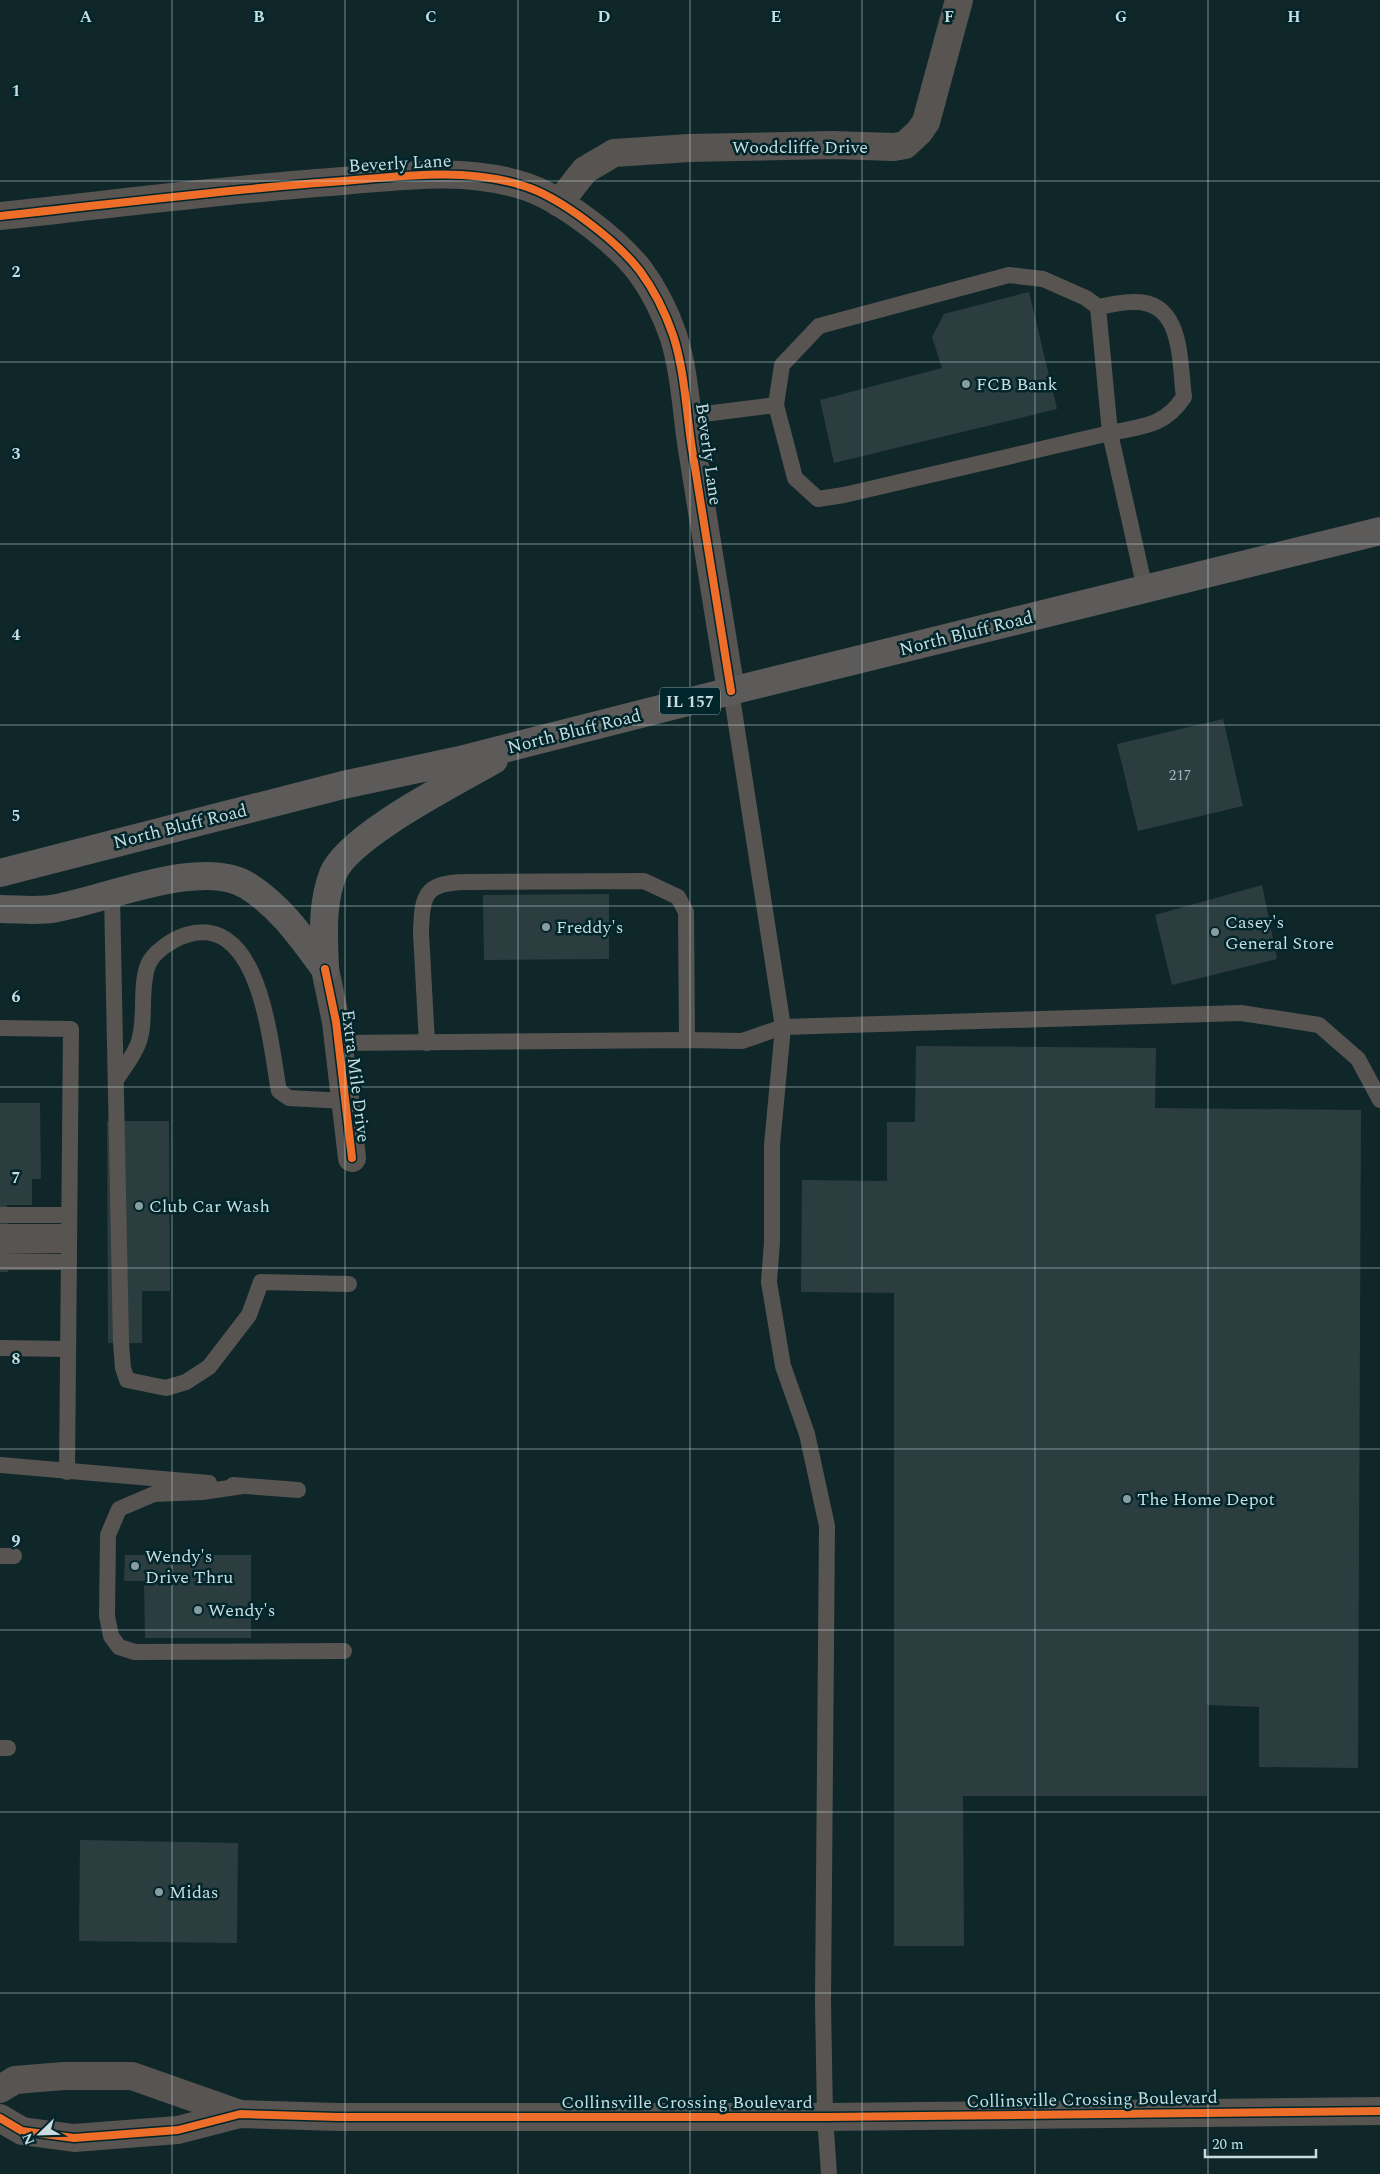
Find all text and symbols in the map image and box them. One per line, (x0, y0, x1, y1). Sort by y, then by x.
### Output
text: A (80, 5, 93, 29)
text: B (253, 5, 265, 29)
text: C (425, 5, 437, 29)
text: D (598, 5, 611, 29)
text: E (771, 5, 781, 29)
text: F (944, 5, 954, 29)
text: G (1115, 5, 1127, 29)
text: H (1287, 5, 1301, 29)
text: 1 (12, 79, 20, 103)
street label: Woodcliffe Drive (732, 134, 868, 161)
street label: Beverly Lane (348, 147, 452, 180)
text: 2 (12, 260, 21, 284)
place label: FCB Bank (976, 371, 1058, 398)
marker: FCB Bank (960, 378, 972, 390)
street label: Beverly Lane (688, 401, 729, 507)
text: 3 (12, 442, 21, 466)
street label: North Bluff Road (896, 604, 1036, 663)
text: 4 (12, 623, 21, 647)
road number: IL 157 (660, 688, 720, 714)
street label: North Bluff Road (504, 702, 644, 761)
house number: 217 (1169, 764, 1191, 787)
street label: North Bluff Road (110, 797, 250, 856)
text: 5 (12, 804, 20, 828)
place label: Casey's General Store (1225, 909, 1334, 957)
place label: Freddy's (556, 914, 623, 941)
marker: Freddy's (540, 921, 552, 933)
marker: Casey's General Store (1209, 926, 1221, 938)
text: 6 (12, 985, 21, 1009)
street label: Extra Mile Drive (334, 1008, 377, 1144)
text: 7 (12, 1166, 21, 1190)
place label: Club Car Wash (149, 1193, 270, 1220)
marker: Club Car Wash (133, 1200, 145, 1212)
text: 8 (12, 1347, 21, 1371)
place label: The Home Depot (1137, 1486, 1275, 1513)
marker: The Home Depot (1121, 1493, 1133, 1505)
text: 9 (12, 1529, 21, 1553)
place label: Wendy's Drive Thru (145, 1543, 233, 1591)
marker: Wendy's Drive Thru (129, 1560, 141, 1572)
place label: Wendy's (208, 1597, 275, 1624)
marker: Wendy's (192, 1604, 204, 1616)
place label: Midas (169, 1879, 219, 1906)
marker: Midas (153, 1886, 165, 1898)
street label: Collinsville Crossing Boulevard (966, 2084, 1218, 2115)
street label: Collinsville Crossing Boulevard (561, 2089, 813, 2116)
north arrow (15, 2109, 65, 2159)
scale bar (1205, 2126, 1316, 2158)
text: N (17, 2130, 40, 2148)
text: 20 m (1212, 2133, 1244, 2156)

